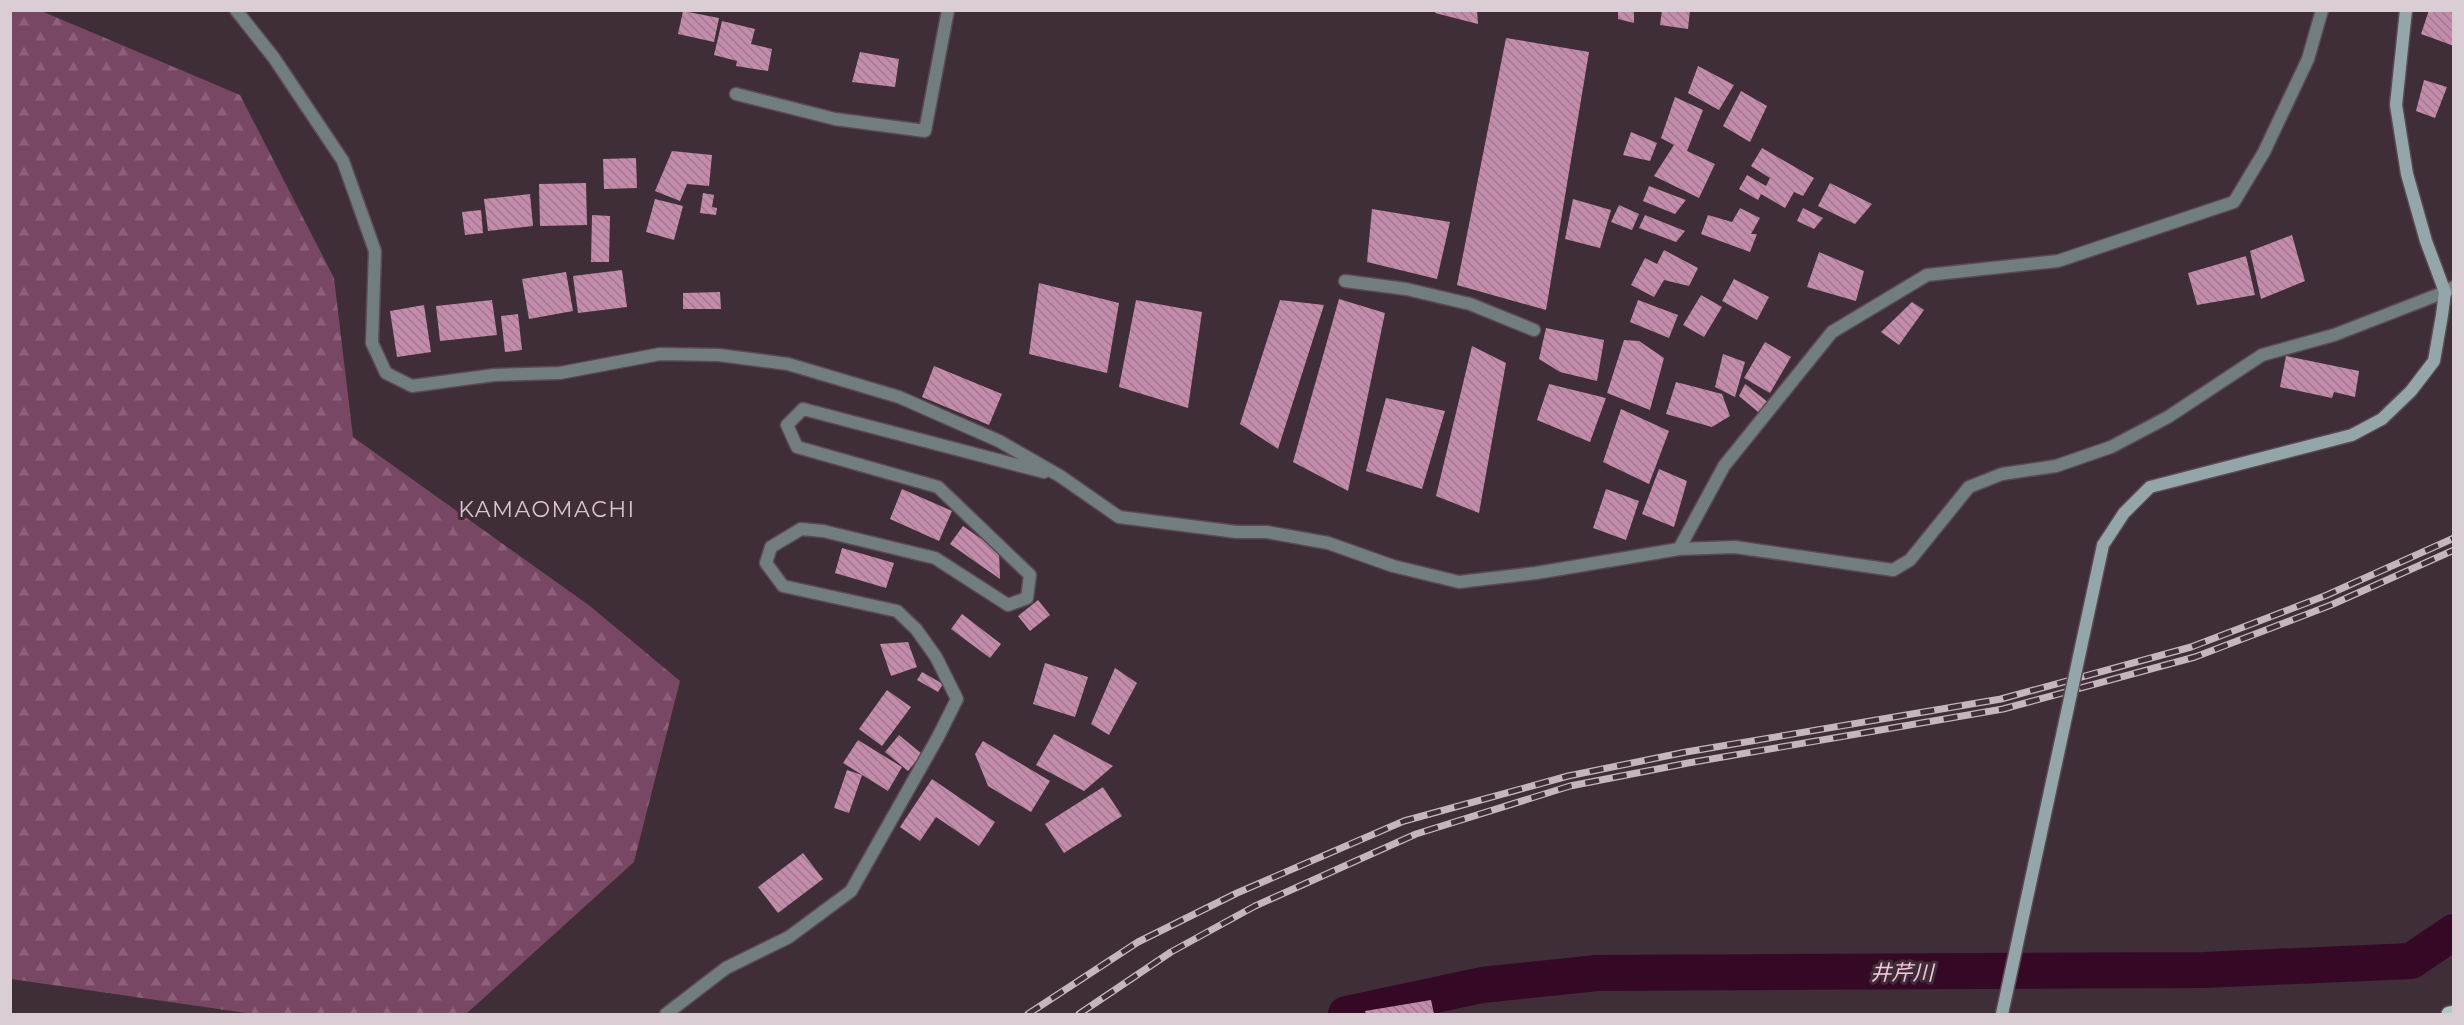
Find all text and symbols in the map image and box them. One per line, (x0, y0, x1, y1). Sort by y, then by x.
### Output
district label: KAMAOMACHI (458, 496, 636, 523)
water label: 井芹川 (1871, 960, 1935, 985)

